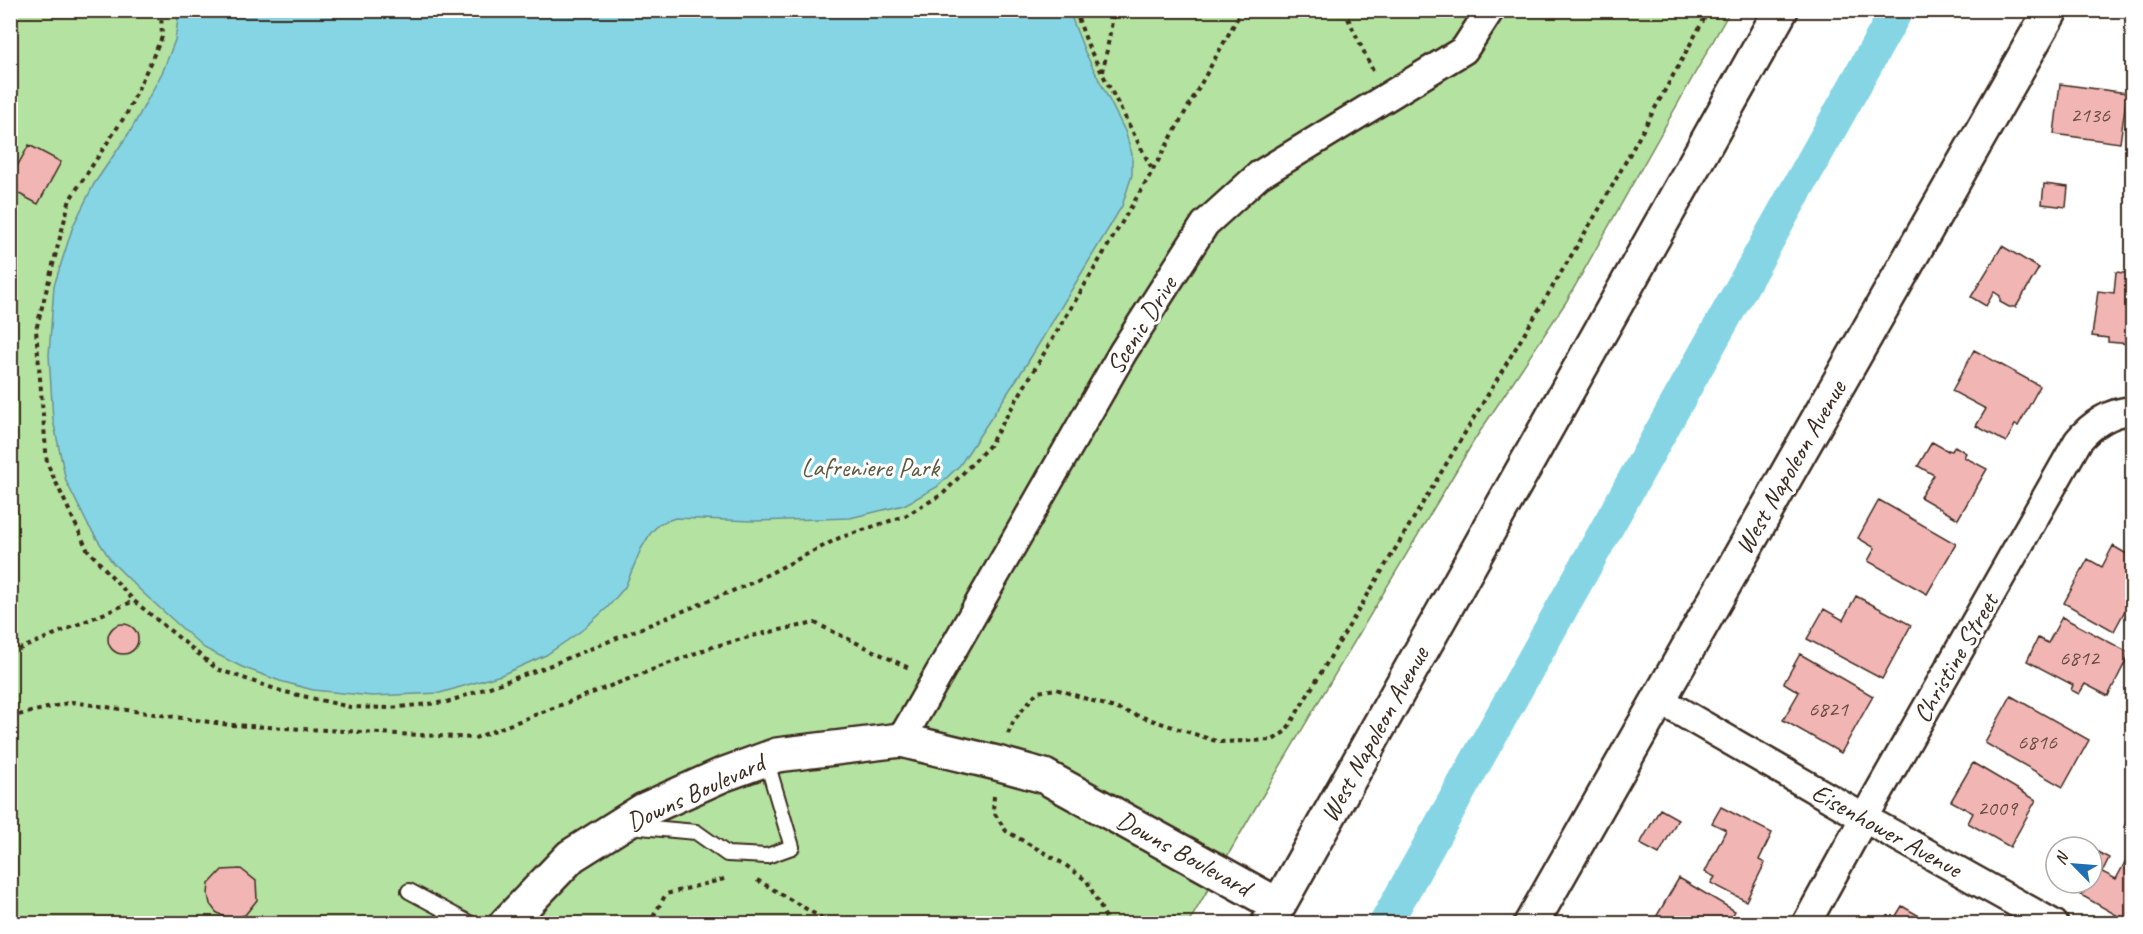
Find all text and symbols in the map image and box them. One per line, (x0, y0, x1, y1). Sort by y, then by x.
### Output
house number: 2136 (2070, 101, 2111, 129)
street label: Scenic Drive (1099, 268, 1186, 380)
street label: West Napoleon Avenue (1727, 373, 1854, 560)
park label: Lafreniere Park (801, 451, 941, 484)
street label: Christine Street (1905, 586, 2007, 729)
street label: West Napoleon Avenue (1313, 640, 1437, 828)
house number: 6812 (2059, 644, 2101, 672)
house number: 6821 (1808, 695, 1849, 723)
house number: 6816 (2017, 728, 2058, 756)
street label: Downs Boulevard (621, 745, 773, 839)
street label: Eisenhower Avenue (1806, 776, 1970, 886)
house number: 2009 (1977, 794, 2019, 822)
street label: Downs Boulevard (1111, 803, 1260, 906)
north arrow (2044, 835, 2104, 895)
text: N (2050, 848, 2074, 868)

